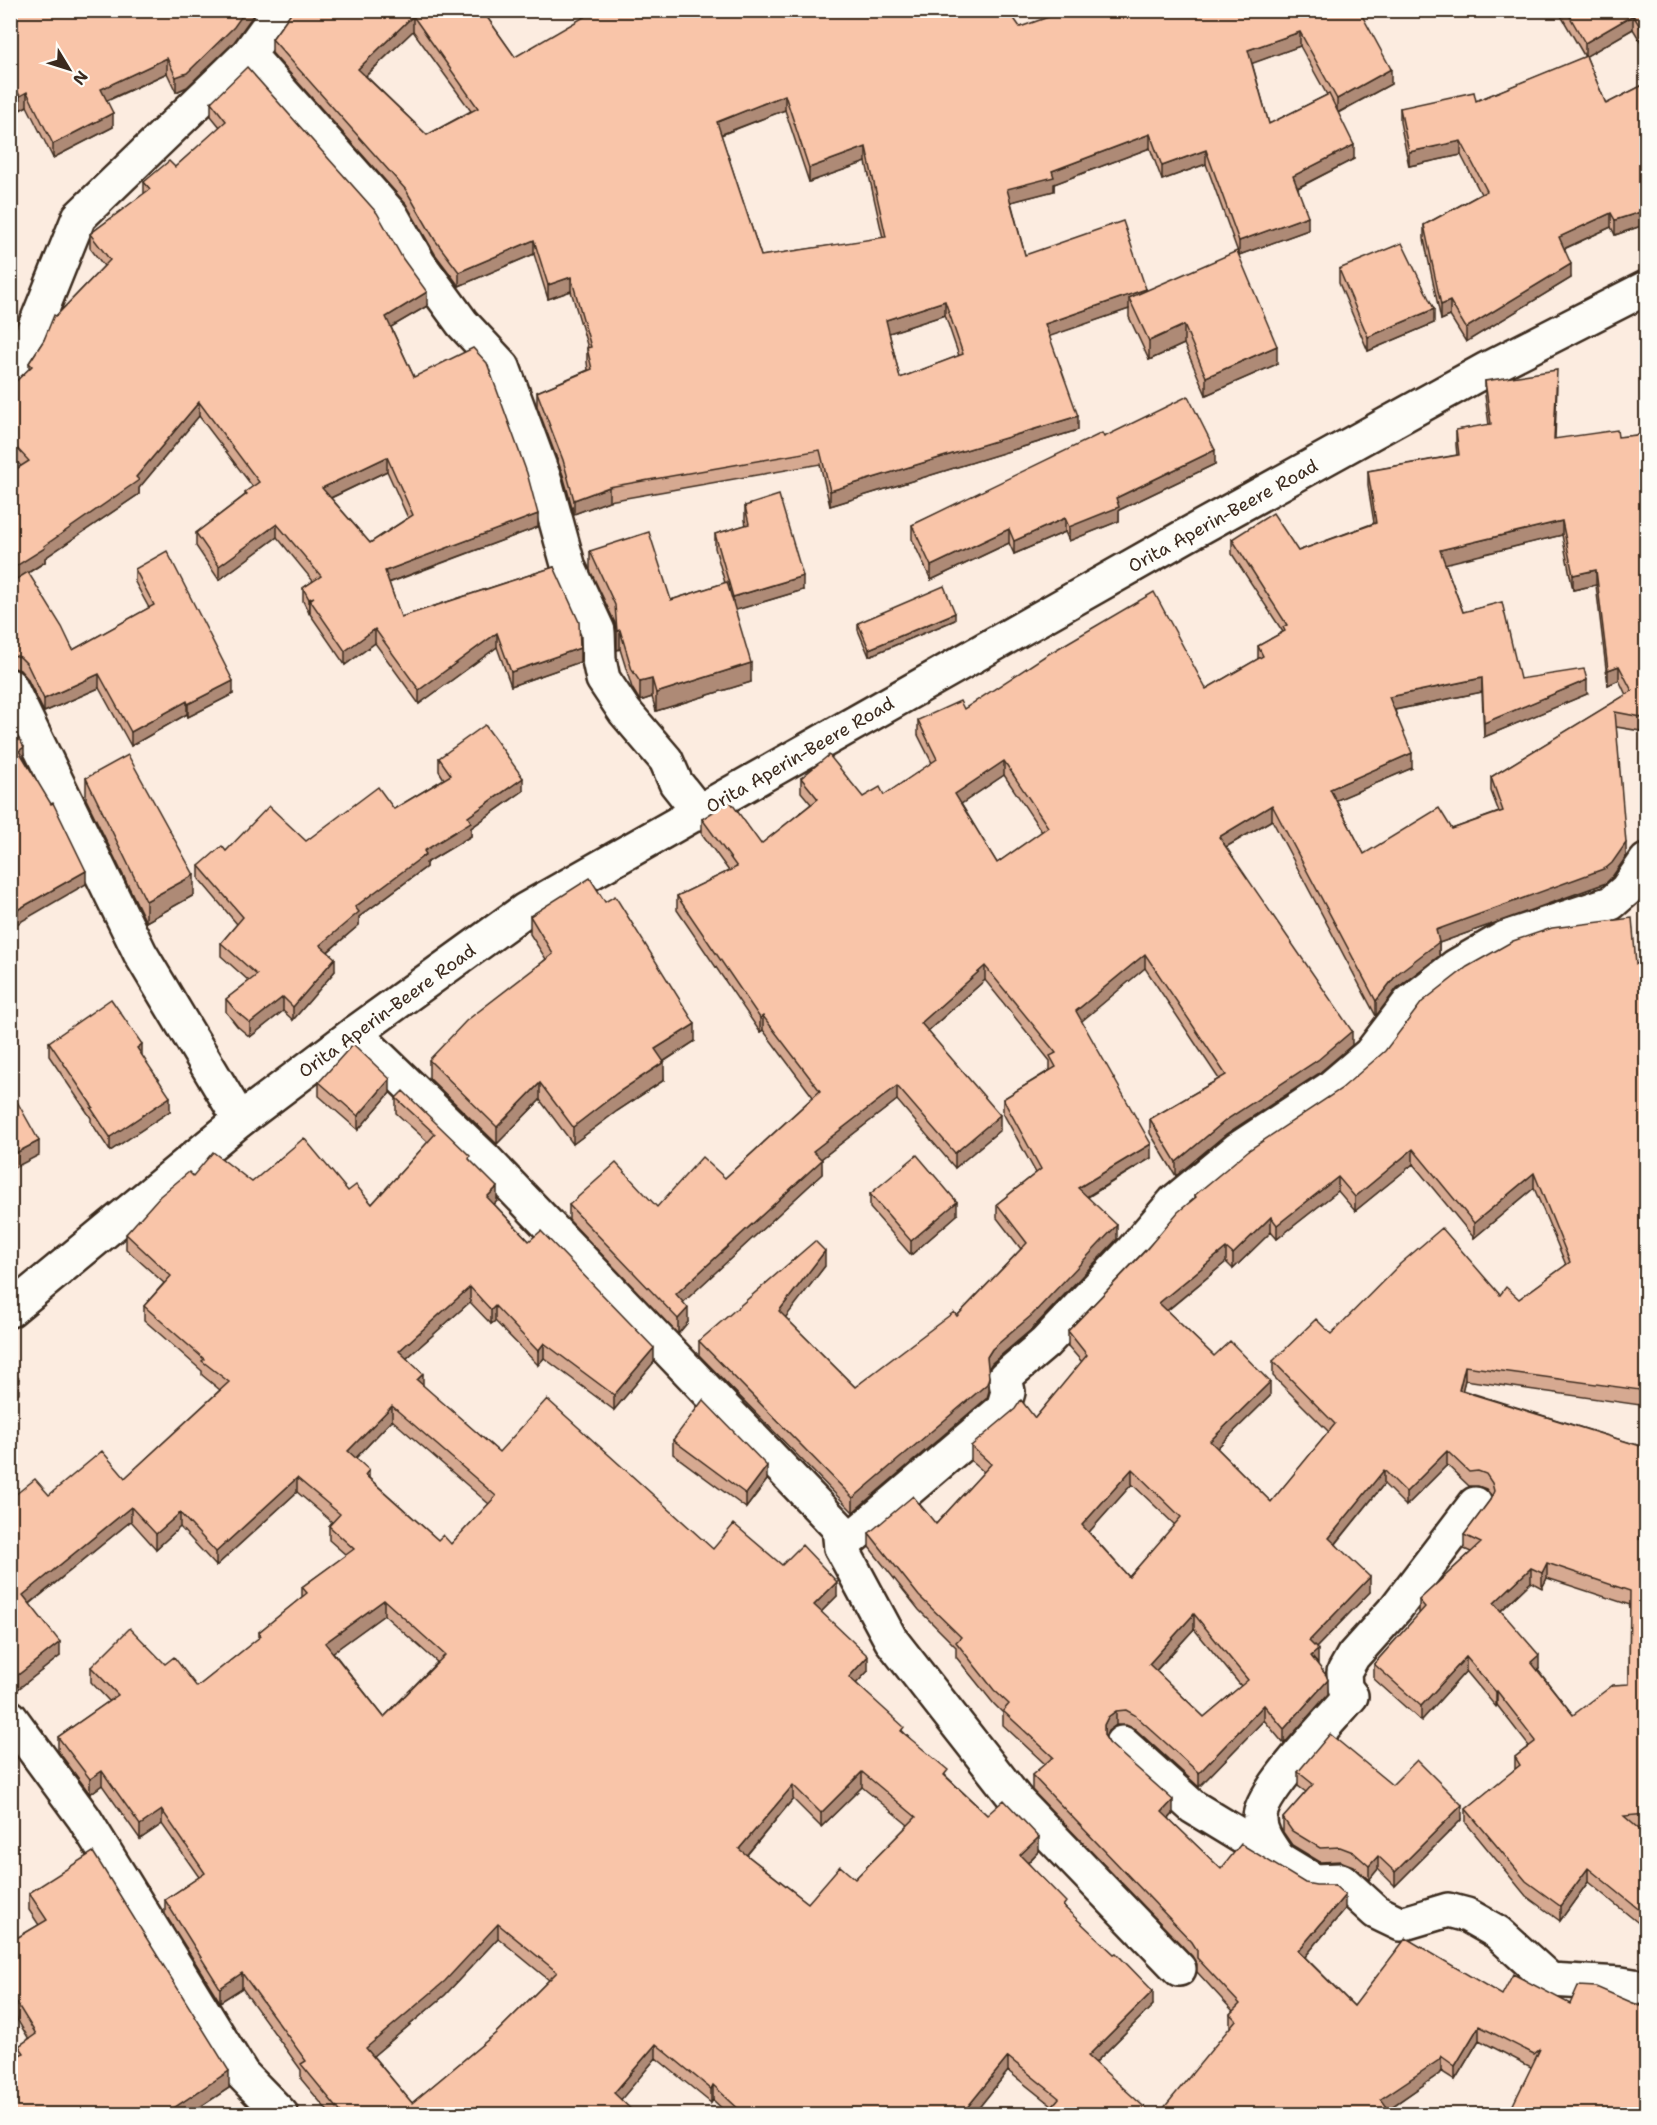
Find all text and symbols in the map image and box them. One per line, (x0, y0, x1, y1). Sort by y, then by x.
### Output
north arrow (39, 39, 99, 99)
text: N (68, 66, 93, 89)
street label: Orita Aperin-Beere Road (1124, 454, 1322, 578)
street label: Orita Aperin-Beere Road (702, 691, 898, 819)
street label: Orita Aperin-Beere Road (294, 939, 480, 1083)

